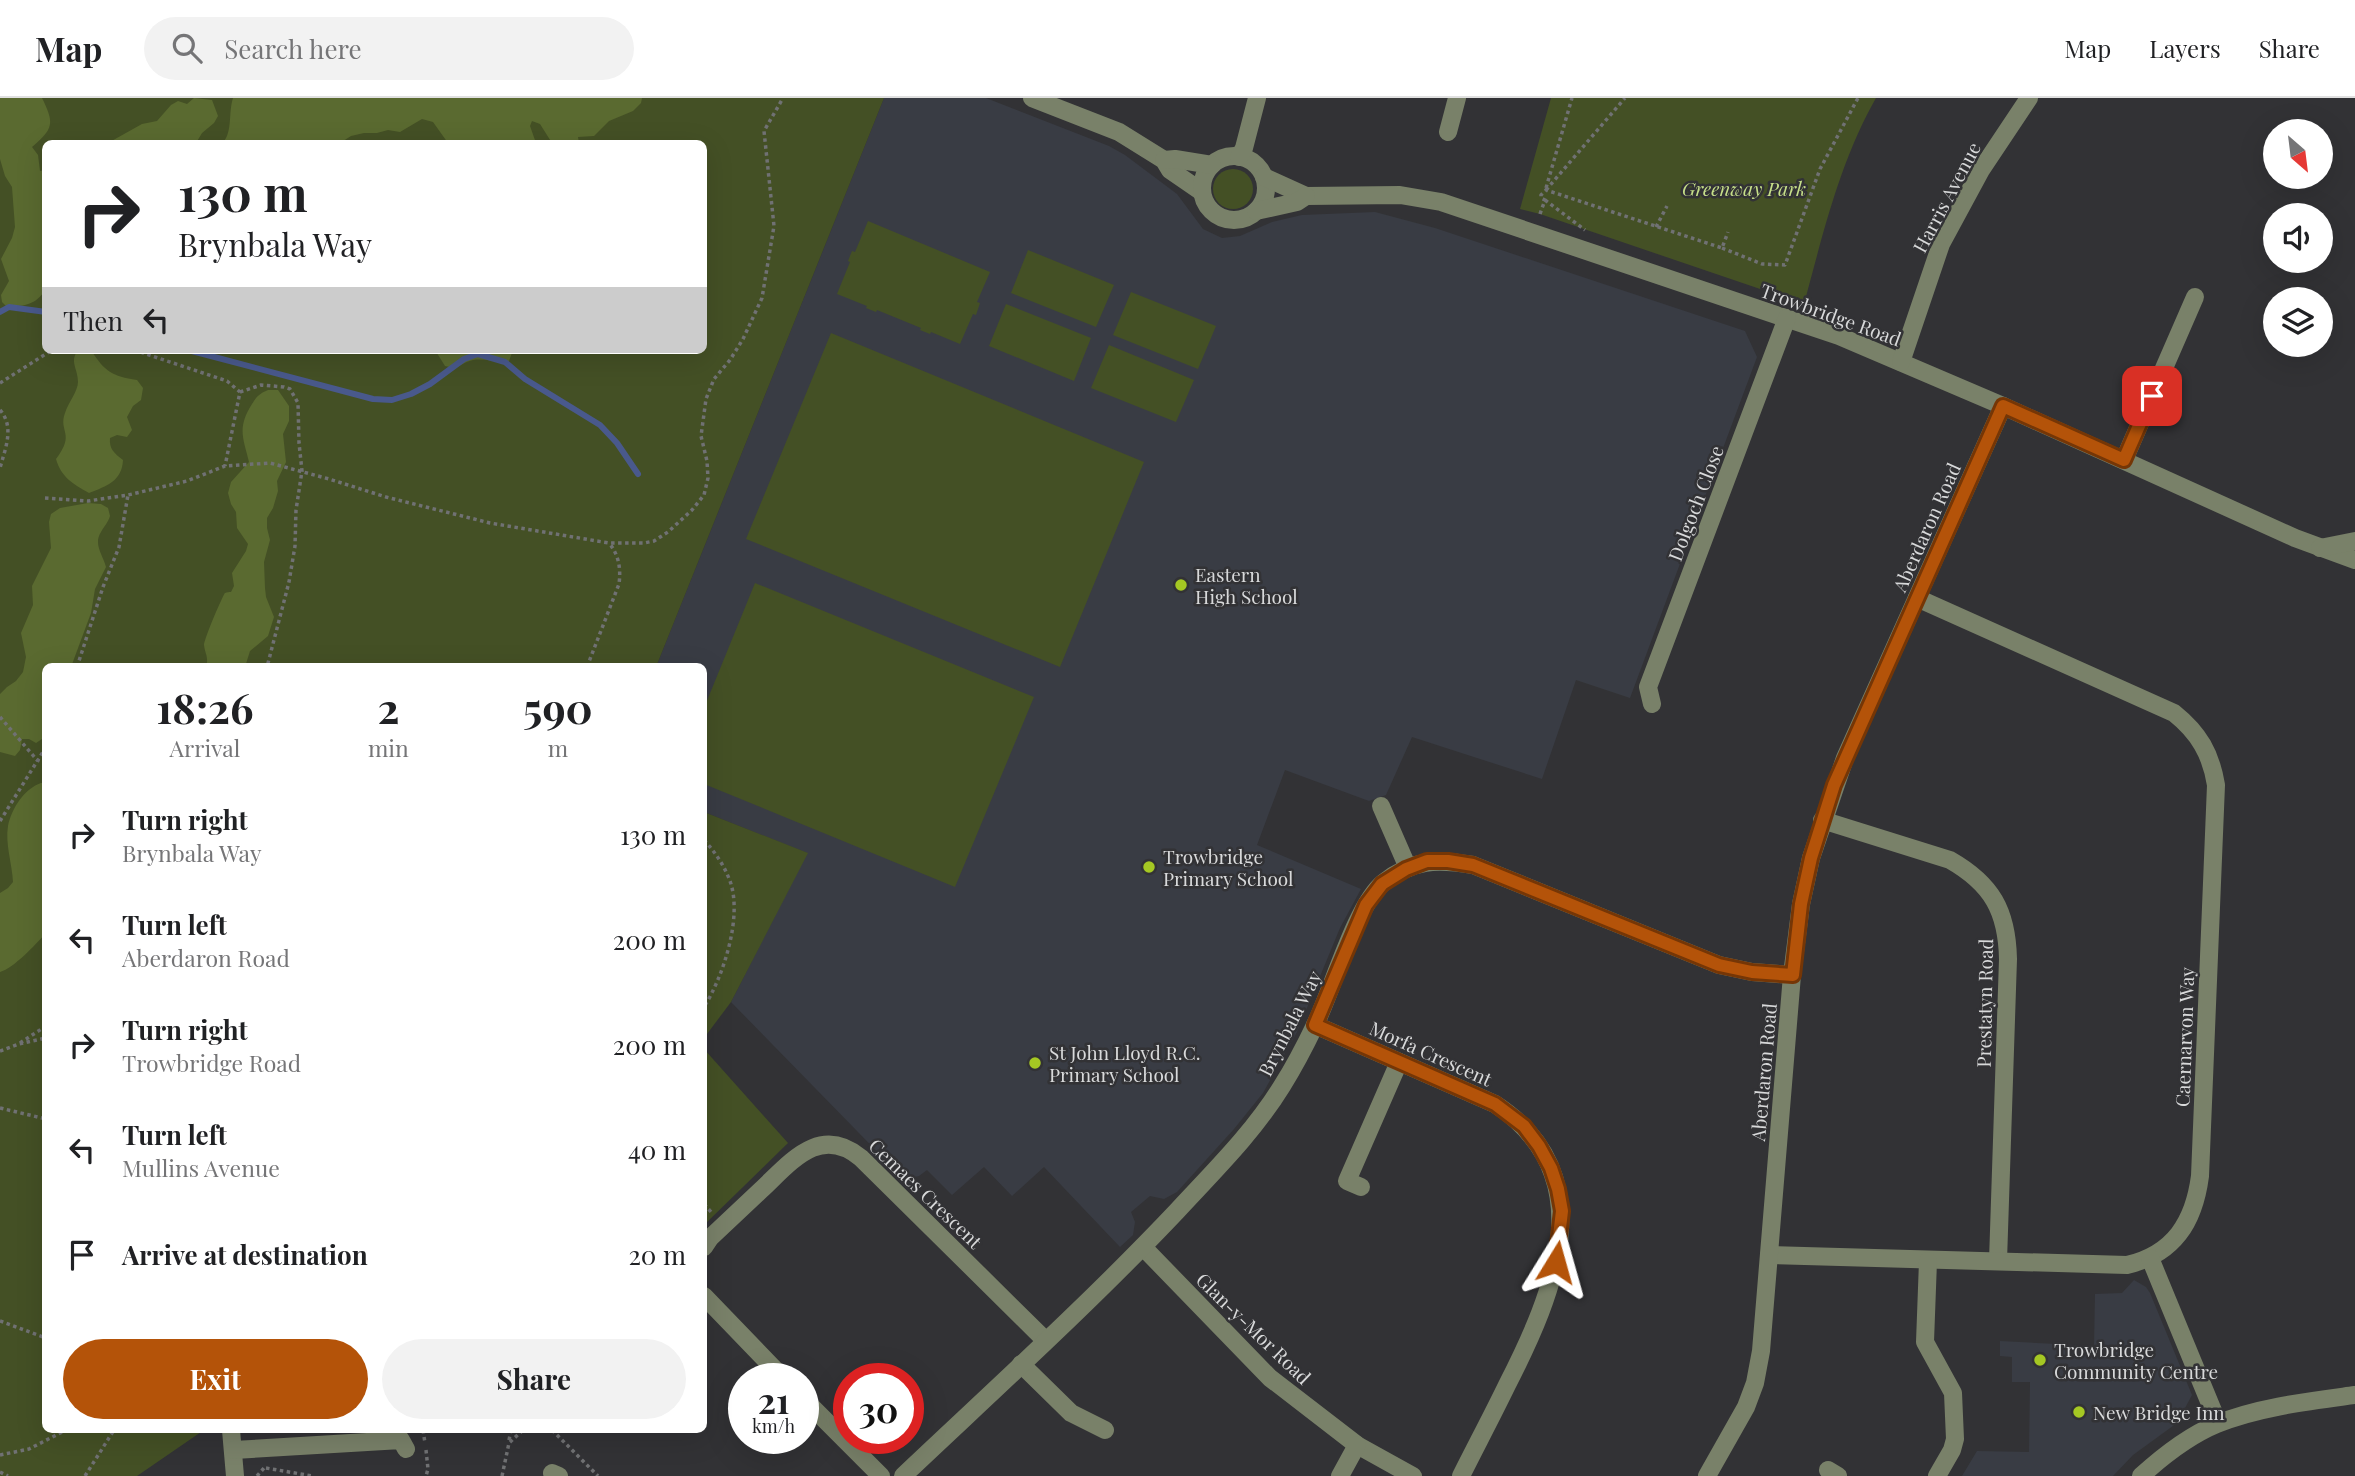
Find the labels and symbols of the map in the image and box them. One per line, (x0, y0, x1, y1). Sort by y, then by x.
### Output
north arrow (2263, 119, 2333, 189)
street label: Harris Avenue (1906, 137, 1986, 257)
park label: Greenway Park (1682, 175, 1806, 201)
street label: Trowbridge Road (1757, 276, 1905, 352)
pin (2122, 366, 2182, 426)
street label: Dolgoch Close (1661, 442, 1729, 564)
street label: Aberdaron Road (1886, 458, 1966, 597)
place label: Eastern High School (1195, 561, 1298, 609)
marker: Eastern High School (1173, 577, 1189, 593)
place label: Trowbridge Primary School (1163, 843, 1294, 891)
marker: Trowbridge Primary School (1141, 859, 1157, 875)
street label: Prestatyn Road (1970, 938, 1998, 1068)
street label: Brynbala Way (1251, 965, 1327, 1080)
street label: Caernarvon Way (2169, 966, 2199, 1107)
street label: Aberdaron Road (1744, 1002, 1782, 1143)
street label: Morfa Crescent (1366, 1014, 1497, 1092)
place label: St John Lloyd R.C. Primary School (1049, 1039, 1201, 1087)
marker: St John Lloyd R.C. Primary School (1027, 1055, 1043, 1071)
street label: Cemaes Crescent (864, 1132, 988, 1254)
position arrow (1519, 1225, 1593, 1299)
street label: Glan-y-Mor Road (1191, 1267, 1317, 1389)
place label: Trowbridge Community Centre (2054, 1336, 2218, 1384)
marker: Trowbridge Community Centre (2032, 1352, 2048, 1368)
speed limit sign: 30 (833, 1363, 924, 1454)
place label: New Bridge Inn (2093, 1399, 2225, 1425)
marker: New Bridge Inn (2071, 1404, 2087, 1420)

